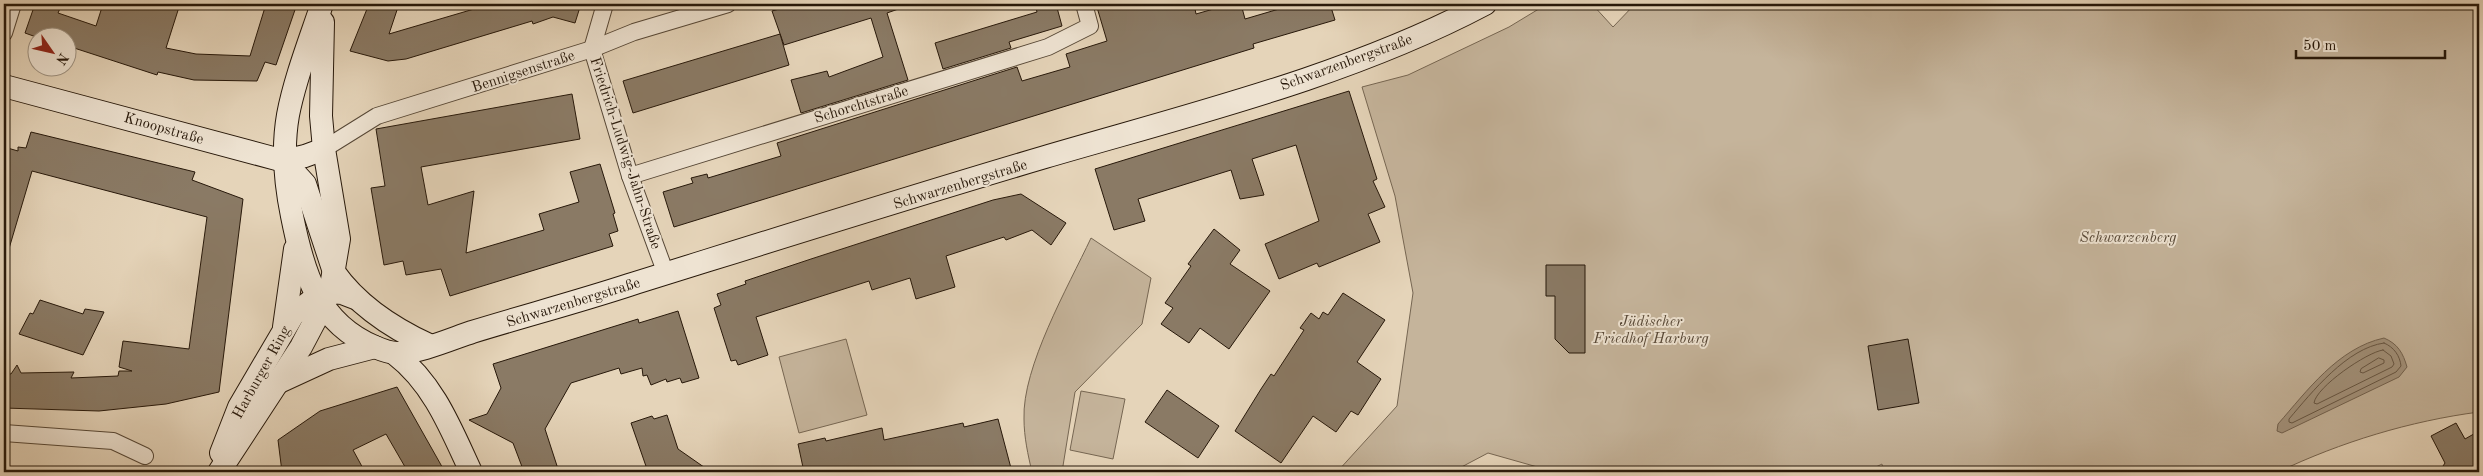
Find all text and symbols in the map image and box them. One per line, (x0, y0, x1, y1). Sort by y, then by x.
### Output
north arrow (28, 28, 78, 78)
scale bar (2296, 28, 2444, 60)
street label: Schwarzenbergstraße (1279, 33, 1415, 94)
text: 50 m (2303, 39, 2337, 54)
street label: Bennigsenstraße (470, 49, 577, 96)
text: N (53, 50, 71, 67)
street label: Friedrich-Ludwig-Jahn-Straße (586, 56, 663, 251)
street label: Schorchtstraße (813, 84, 910, 127)
street label: Knoopstraße (122, 111, 205, 148)
street label: Schwarzenbergstraße (892, 158, 1029, 213)
park label: Schwarzenberg (2080, 231, 2176, 246)
street label: Schwarzenbergstraße (505, 276, 642, 331)
park label: Jüdischer Friedhof Harburg (1592, 315, 1709, 347)
street label: Harburger Ring (231, 324, 294, 422)

